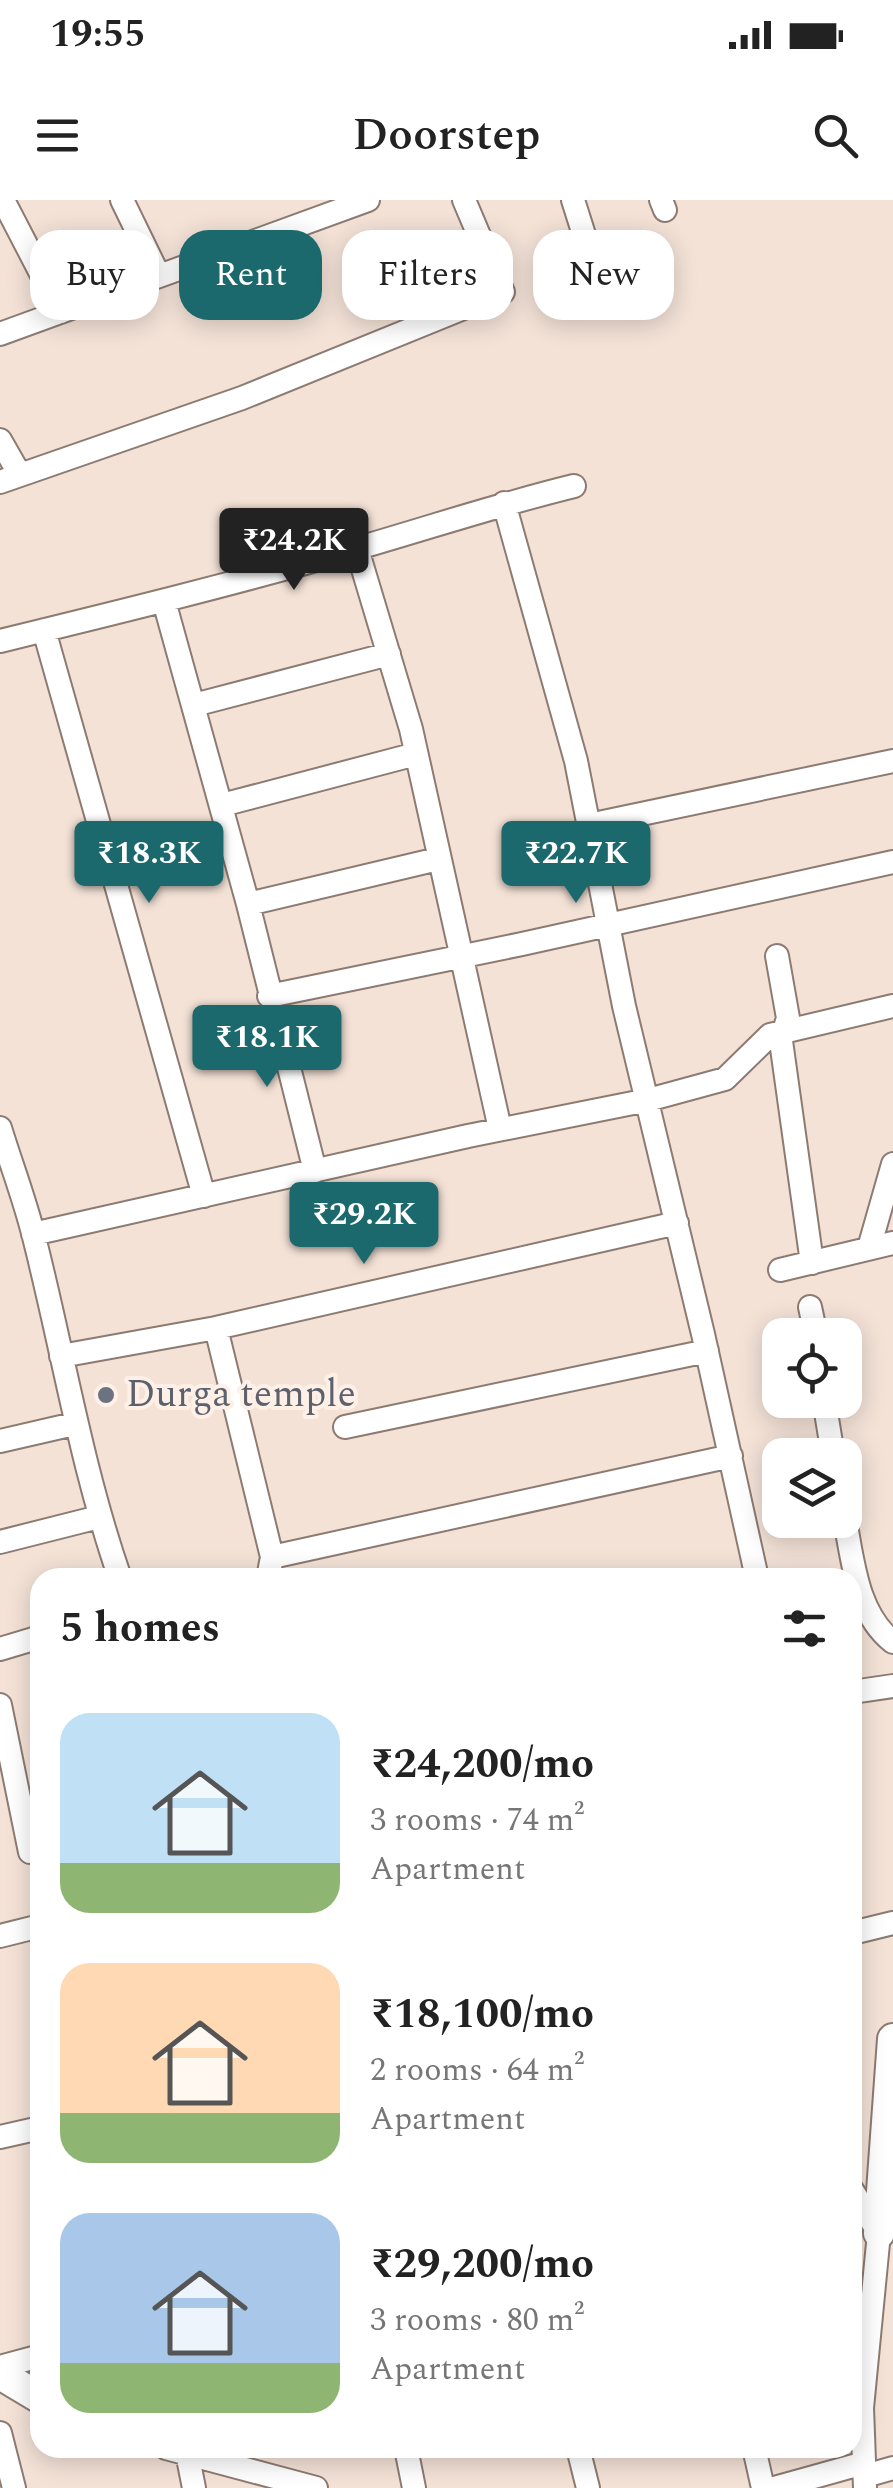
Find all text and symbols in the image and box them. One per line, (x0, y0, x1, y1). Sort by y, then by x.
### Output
text: 19:55 (50, 6, 145, 64)
text: Doorstep (353, 101, 540, 170)
icon: menu (30, 108, 85, 163)
icon: search (808, 108, 863, 163)
chip: Buy (30, 230, 159, 320)
chip: Rent (179, 230, 322, 320)
chip: Filters (342, 230, 513, 320)
chip: New (533, 230, 674, 320)
pin: ₹24.2K (213, 508, 375, 593)
text: ₹24.2K (241, 516, 347, 565)
pin: ₹18.3K (68, 821, 230, 906)
pin: ₹22.7K (495, 821, 657, 906)
text: ₹18.3K (96, 829, 202, 878)
text: ₹22.7K (523, 829, 629, 878)
pin: ₹18.1K (186, 1005, 348, 1090)
text: ₹18.1K (214, 1013, 320, 1062)
pin: ₹29.2K (283, 1182, 445, 1267)
text: ₹29.2K (311, 1190, 417, 1239)
map controls (762, 1318, 862, 1538)
button: locate (762, 1318, 862, 1418)
place label: Durga temple (126, 1366, 356, 1424)
marker: Durga temple (95, 1384, 117, 1406)
button: layers (762, 1438, 862, 1538)
text: 5 homes (60, 1597, 220, 1660)
icon: filters (777, 1601, 832, 1656)
text: ₹24,200/mo (370, 1733, 594, 1796)
icon: home (140, 1753, 260, 1873)
text: 3 rooms · 74 m² (370, 1796, 584, 1845)
text: Apartment (370, 1845, 525, 1894)
text: ₹18,100/mo (370, 1983, 594, 2046)
icon: home (140, 2003, 260, 2123)
text: 2 rooms · 64 m² (370, 2046, 584, 2095)
text: Apartment (370, 2095, 525, 2144)
text: ₹29,200/mo (370, 2233, 594, 2296)
icon: home (140, 2253, 260, 2373)
text: 3 rooms · 80 m² (370, 2296, 584, 2345)
text: Apartment (370, 2345, 525, 2394)

